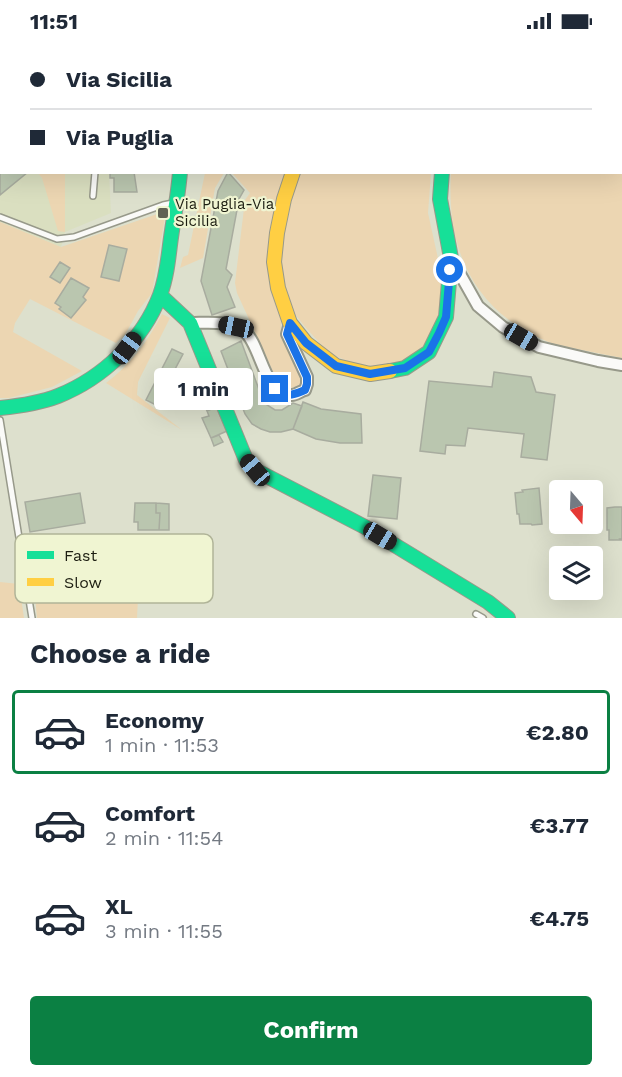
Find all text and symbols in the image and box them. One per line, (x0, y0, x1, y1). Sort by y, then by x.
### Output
text: 11:51 (30, 9, 78, 34)
text: Via Sicilia (66, 67, 172, 92)
text: Via Puglia (66, 125, 173, 150)
place label: Via Puglia-Via Sicilia (175, 195, 275, 230)
marker: Via Puglia-Via Sicilia (156, 206, 170, 220)
route start (436, 256, 463, 283)
car (217, 314, 255, 340)
car (501, 320, 541, 354)
car (109, 328, 145, 368)
callout: 1 min (155, 368, 254, 410)
route end (261, 375, 288, 402)
text: 1 min (178, 377, 229, 401)
car (237, 450, 273, 490)
north arrow (549, 480, 603, 534)
map controls (549, 480, 603, 600)
car (360, 519, 400, 553)
legend (15, 534, 213, 603)
text: Fast (64, 546, 97, 565)
button: layers (549, 546, 603, 600)
text: Slow (64, 573, 102, 592)
text: Choose a ride (30, 638, 210, 670)
icon: car (33, 705, 87, 759)
text: Economy (105, 708, 204, 733)
text: €2.80 (526, 720, 589, 745)
text: 1 min · 11:53 (105, 733, 219, 757)
icon: car (33, 798, 87, 852)
text: Comfort (105, 801, 195, 826)
text: €3.77 (530, 813, 589, 838)
text: 2 min · 11:54 (105, 826, 223, 850)
icon: car (33, 891, 87, 945)
text: XL (105, 894, 133, 919)
text: €4.75 (530, 906, 589, 931)
text: 3 min · 11:55 (105, 919, 223, 943)
button: Confirm (30, 996, 592, 1065)

